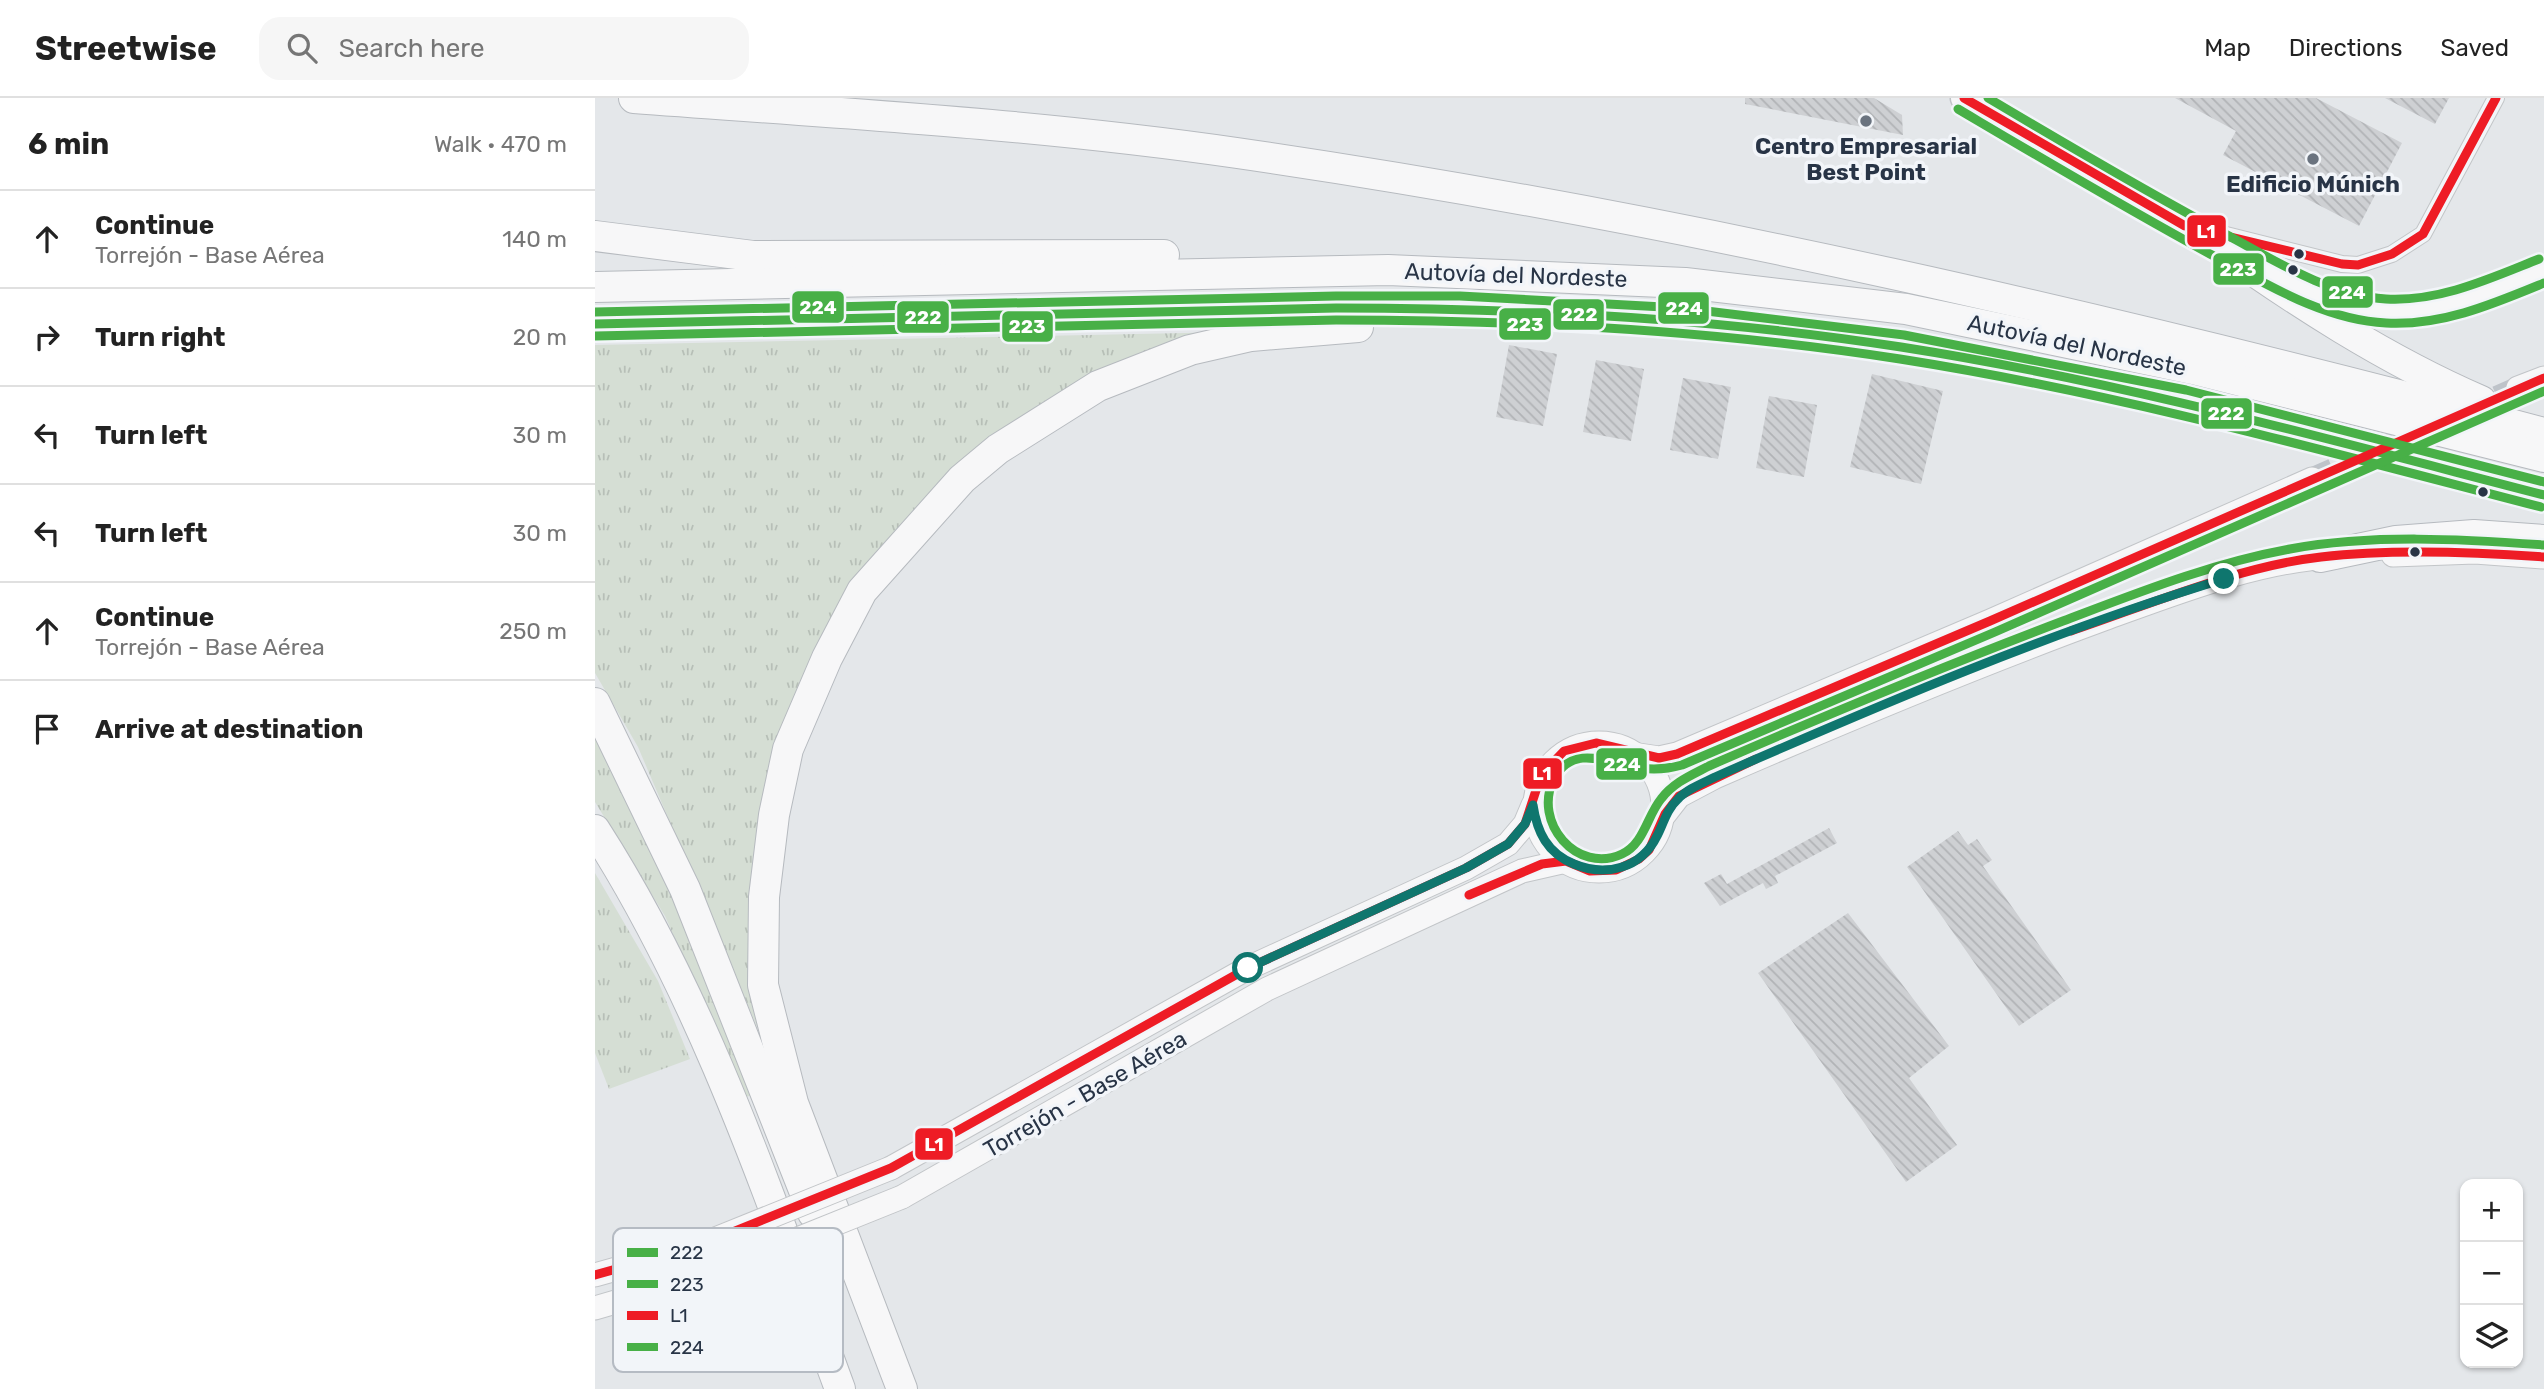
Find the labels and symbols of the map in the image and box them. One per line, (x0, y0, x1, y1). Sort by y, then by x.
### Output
marker: Centro Empresarial Best Point (1858, 113, 1874, 129)
place label: Centro Empresarial Best Point (1755, 132, 1977, 186)
marker: Edificio Múnich (2305, 151, 2321, 167)
place label: Edificio Múnich (2226, 170, 2400, 198)
line badge: L1 (2186, 214, 2227, 248)
text: L1 (2196, 220, 2216, 243)
unlabelled marker (2292, 247, 2306, 261)
line badge: 223 (2212, 252, 2265, 286)
street label: Autovía del Nordeste (1404, 257, 1628, 293)
text: 223 (2219, 258, 2257, 281)
unlabelled marker (2286, 263, 2300, 277)
line badge: 224 (2321, 275, 2374, 309)
text: 224 (2328, 281, 2366, 304)
line badge: 224 (791, 290, 845, 324)
line badge: 224 (1657, 291, 1710, 325)
text: 224 (799, 296, 837, 319)
text: 224 (1665, 297, 1703, 320)
line badge: 222 (1552, 298, 1605, 331)
line badge: 222 (896, 300, 950, 334)
text: 222 (1560, 303, 1598, 326)
text: 222 (904, 306, 942, 329)
line badge: 223 (1498, 307, 1552, 341)
street label: Autovía del Nordeste (1965, 308, 2189, 382)
line badge: 223 (1001, 310, 1054, 343)
text: 223 (1506, 313, 1544, 336)
text: 223 (1008, 315, 1046, 338)
line badge: 222 (2200, 397, 2253, 430)
text: 222 (2207, 402, 2245, 425)
unlabelled marker (2476, 485, 2490, 499)
unlabelled marker (2408, 545, 2422, 559)
route end (2208, 563, 2239, 594)
line badge: 224 (1595, 747, 1648, 781)
text: 224 (1603, 753, 1641, 776)
line badge: L1 (1522, 757, 1563, 790)
text: L1 (1532, 762, 1552, 785)
route start (1232, 952, 1263, 983)
street label: Torrejón - Base Aérea (979, 1024, 1191, 1164)
line badge: L1 (914, 1127, 954, 1161)
text: L1 (924, 1133, 944, 1156)
legend (613, 1228, 843, 1372)
text: 222 (670, 1241, 703, 1264)
text: 223 (670, 1273, 704, 1296)
text: L1 (670, 1304, 688, 1327)
text: 224 (670, 1336, 704, 1359)

